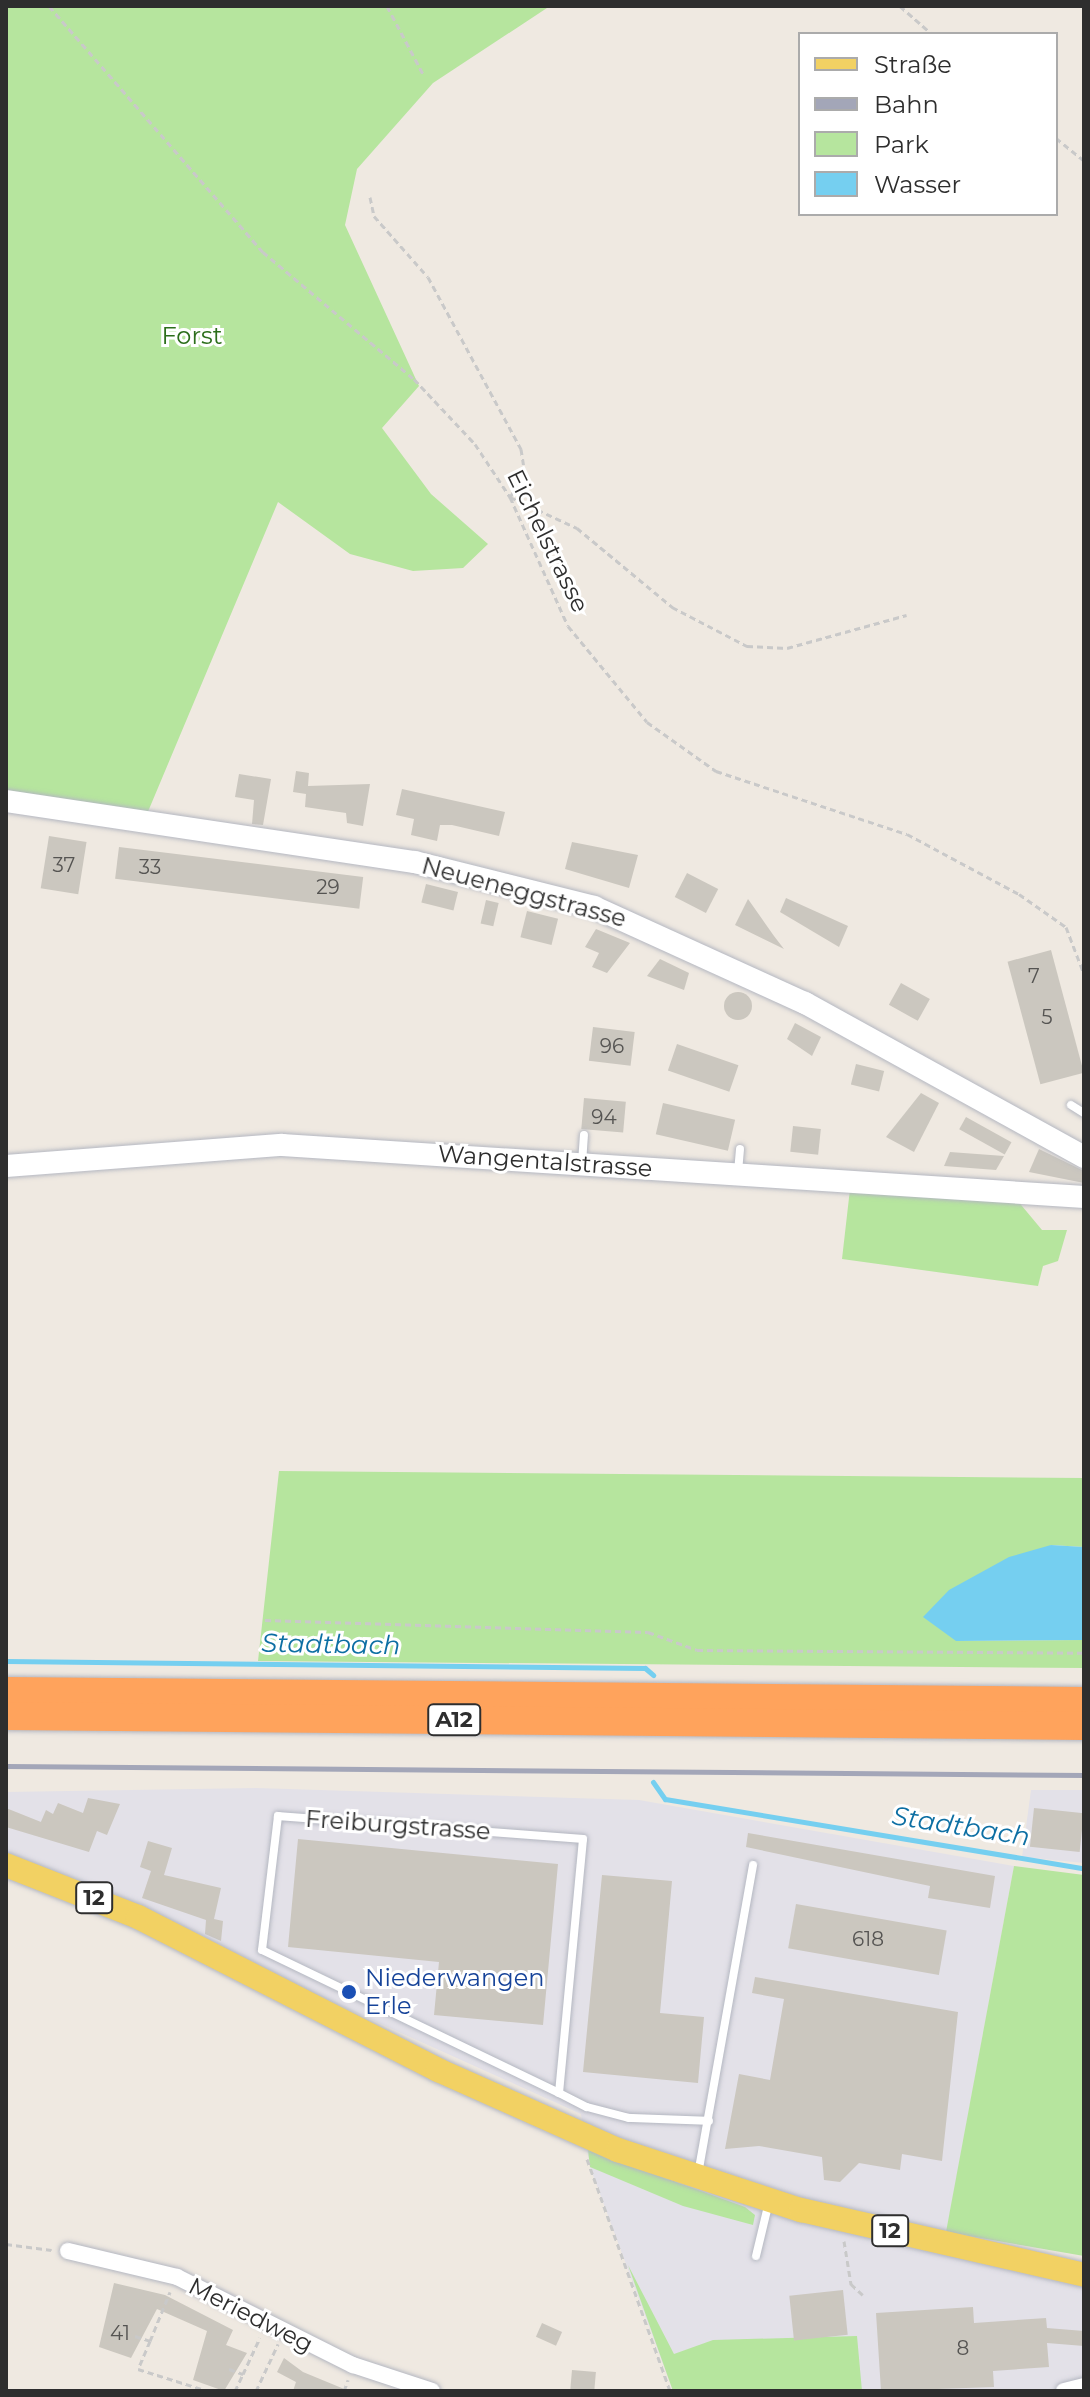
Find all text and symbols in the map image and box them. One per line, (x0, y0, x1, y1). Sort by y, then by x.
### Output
legend (798, 32, 1058, 216)
text: Straße (874, 50, 952, 79)
text: Bahn (874, 90, 939, 119)
text: Park (874, 130, 929, 159)
text: Wasser (874, 170, 961, 199)
park label: Forst (162, 322, 222, 350)
street label: Eichelstrasse (501, 465, 595, 617)
street label: Neueneggstrasse (419, 851, 629, 933)
house number: 37 (53, 853, 75, 877)
house number: 33 (139, 855, 161, 879)
house number: 29 (316, 875, 340, 899)
house number: 7 (1028, 964, 1040, 988)
house number: 5 (1041, 1005, 1053, 1029)
house number: 96 (600, 1034, 624, 1058)
house number: 94 (591, 1105, 617, 1129)
street label: Wangentalstrasse (437, 1139, 653, 1183)
water label: Stadtbach (261, 1628, 401, 1662)
road number: A12 (426, 1702, 482, 1738)
water label: Stadtbach (890, 1801, 1032, 1853)
street label: Freiburgstrasse (304, 1804, 492, 1846)
road number: 12 (74, 1880, 114, 1916)
house number: 618 (852, 1927, 884, 1951)
place label: Niederwangen Erle (365, 1964, 544, 2020)
marker: Niederwangen Erle (340, 1983, 358, 2001)
road number: 12 (870, 2213, 910, 2249)
street label: Meriedweg (184, 2271, 318, 2359)
house number: 41 (110, 2321, 130, 2345)
house number: 8 (957, 2336, 969, 2360)

